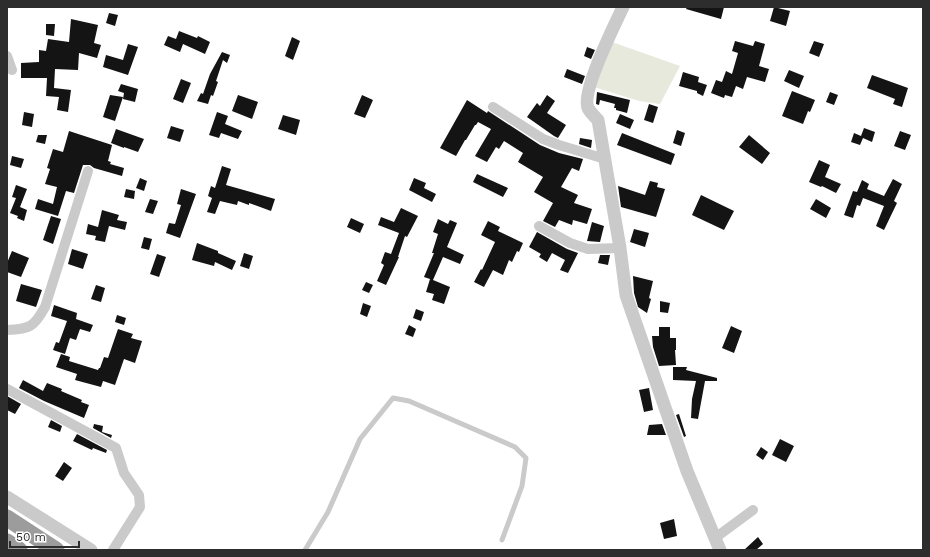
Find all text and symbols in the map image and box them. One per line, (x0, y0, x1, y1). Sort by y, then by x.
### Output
scale bar (10, 523, 79, 549)
text: 50 m (16, 530, 46, 544)

